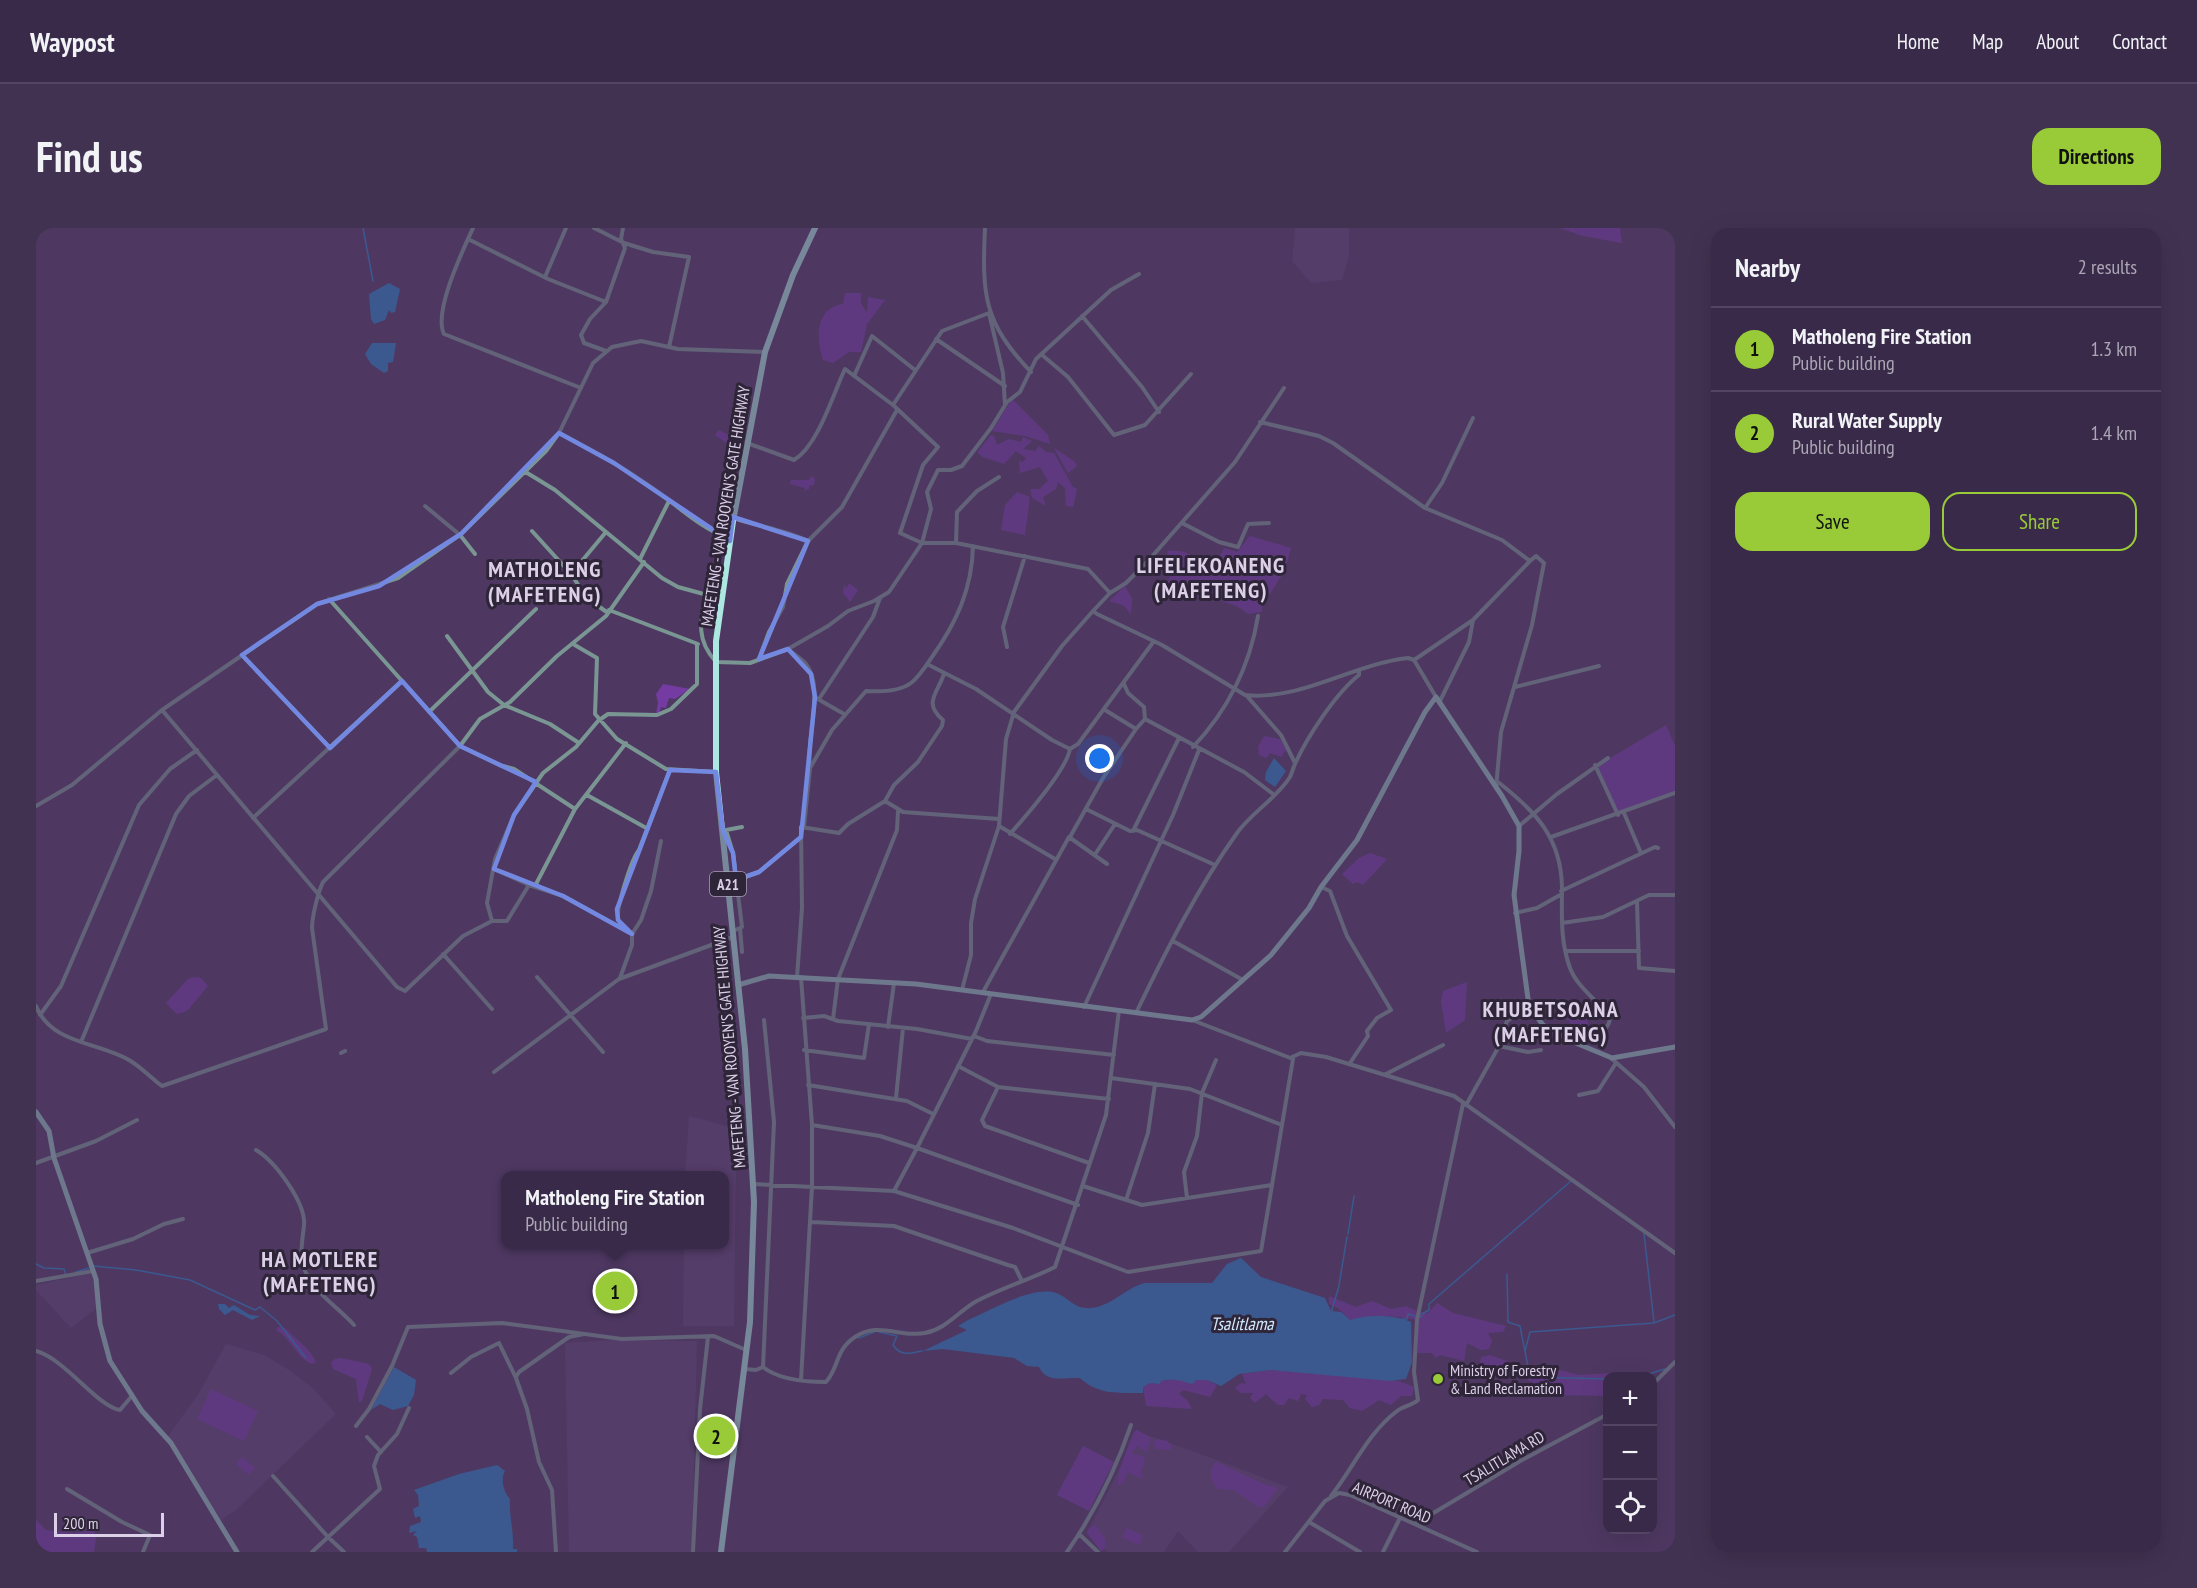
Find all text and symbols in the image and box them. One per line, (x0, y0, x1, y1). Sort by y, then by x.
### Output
text: Waypost (30, 23, 115, 60)
text: Home (1897, 28, 1939, 55)
text: Map (1972, 28, 2003, 55)
text: About (2036, 28, 2079, 55)
text: Contact (2112, 28, 2167, 55)
button: Directions (2032, 128, 2161, 185)
text: Find us (36, 129, 143, 184)
text: Nearby (1735, 251, 1800, 284)
text: 2 results (2078, 254, 2137, 280)
text: Matholeng Fire Station (1792, 322, 1971, 350)
text: 1 (1750, 336, 1759, 362)
text: 1.3 km (2090, 336, 2137, 362)
text: Public building (1792, 350, 1895, 376)
street label: MAFETENG - VAN ROOYEN'S GATE HIGHWAY (696, 384, 754, 628)
text: Rural Water Supply (1792, 406, 1942, 434)
text: 2 (1750, 420, 1759, 446)
text: 1.4 km (2090, 420, 2137, 446)
text: Public building (1792, 434, 1895, 460)
button: Save (1735, 492, 1930, 551)
button: Share (1942, 492, 2137, 551)
district label: LIFELEKOANENG (MAFETENG) (1136, 551, 1286, 604)
district label: MATHOLENG (MAFETENG) (488, 555, 602, 608)
your location (1085, 744, 1114, 773)
road number: A21 (710, 872, 746, 896)
street label: MAFETENG - VAN ROOYEN'S GATE HIGHWAY (708, 924, 750, 1169)
district label: KHUBETSOANA (MAFETENG) (1483, 995, 1619, 1048)
popup (501, 1171, 729, 1249)
text: Matholeng Fire Station (525, 1183, 705, 1211)
text: Public building (525, 1211, 628, 1237)
district label: HA MOTLERE (MAFETENG) (261, 1245, 379, 1298)
pin: 1 (596, 1268, 634, 1314)
water label: Tsalitlama (1210, 1312, 1274, 1335)
place label: Ministry of Forestry & Land Reclamation (1450, 1360, 1562, 1398)
marker: Ministry of Forestry & Land Reclamation (1431, 1372, 1445, 1386)
map controls (1603, 1372, 1657, 1534)
button: + (1603, 1372, 1657, 1426)
pin: 2 (696, 1414, 736, 1458)
street label: TSALITLAMA RD (1460, 1426, 1548, 1490)
button: − (1603, 1426, 1657, 1480)
street label: AIRPORT ROAD (1350, 1477, 1434, 1527)
button: locate (1603, 1480, 1657, 1534)
scale bar (54, 1510, 164, 1538)
text: 200 m (63, 1513, 98, 1533)

